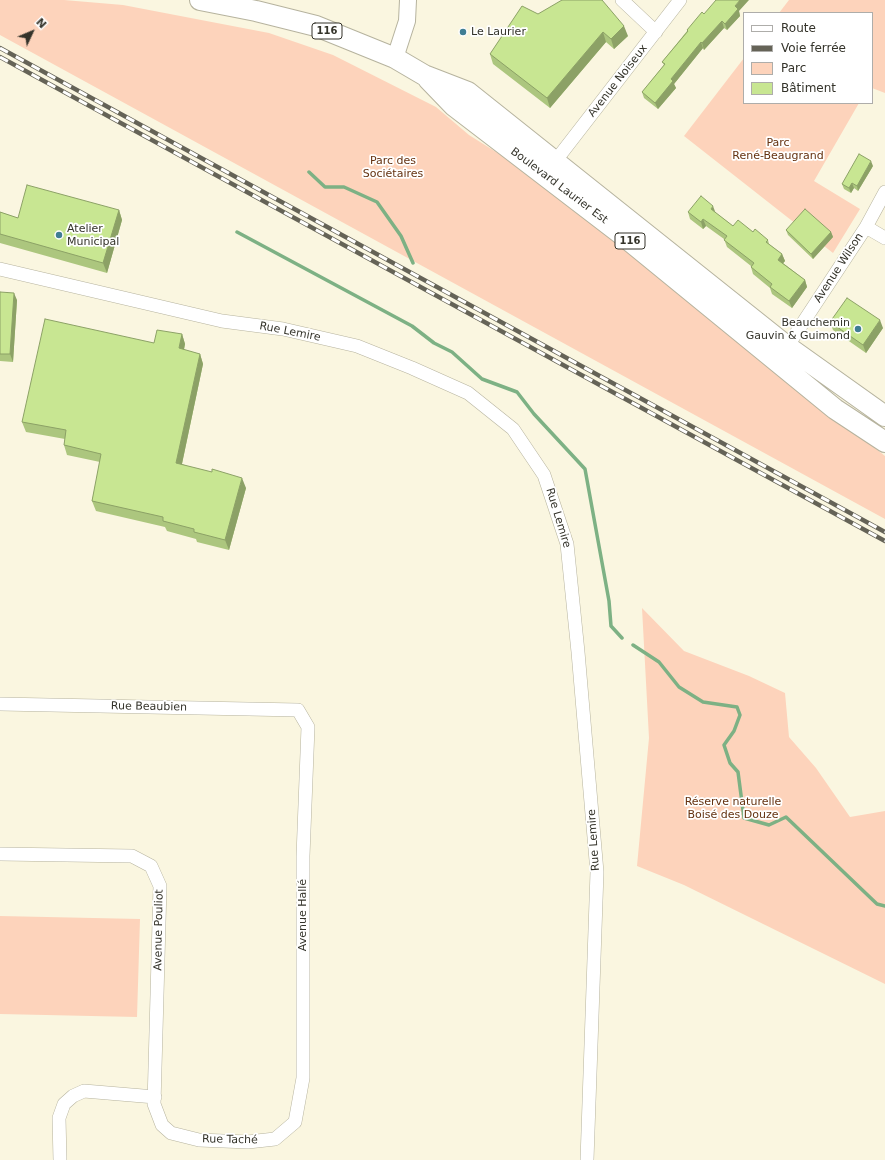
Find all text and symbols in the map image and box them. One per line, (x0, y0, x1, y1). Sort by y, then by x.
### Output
north arrow (12, 12, 52, 52)
legend (743, 12, 873, 104)
text: N (33, 15, 49, 31)
text: Route (781, 21, 816, 35)
road number: 116 (312, 23, 342, 39)
place label: Le Laurier (471, 25, 526, 39)
marker: Le Laurier (458, 27, 468, 37)
text: Voie ferrée (781, 41, 846, 55)
street label: Avenue Noiseux (586, 42, 650, 120)
text: Parc (781, 61, 806, 75)
text: Bâtiment (781, 81, 836, 95)
park label: Parc René-Beaugrand (732, 136, 824, 162)
street label: Boulevard Laurier Est (508, 145, 610, 227)
park label: Parc des Sociétaires (363, 154, 423, 180)
place label: Atelier Municipal (67, 222, 119, 248)
marker: Atelier Municipal (54, 230, 64, 240)
street label: Avenue Wilson (812, 231, 866, 305)
road number: 116 (615, 233, 645, 249)
place label: Beauchemin Gauvin & Guimond (746, 316, 850, 342)
street label: Rue Lemire (258, 320, 322, 344)
marker: Beauchemin Gauvin & Guimond (853, 324, 863, 334)
street label: Rue Lemire (543, 486, 573, 550)
street label: Rue Beaubien (111, 700, 187, 714)
park label: Réserve naturelle Boisé des Douze (685, 795, 781, 821)
street label: Rue Lemire (585, 809, 603, 871)
street label: Avenue Hallé (296, 879, 310, 951)
street label: Avenue Pouliot (152, 889, 166, 971)
street label: Rue Taché (202, 1133, 258, 1147)

